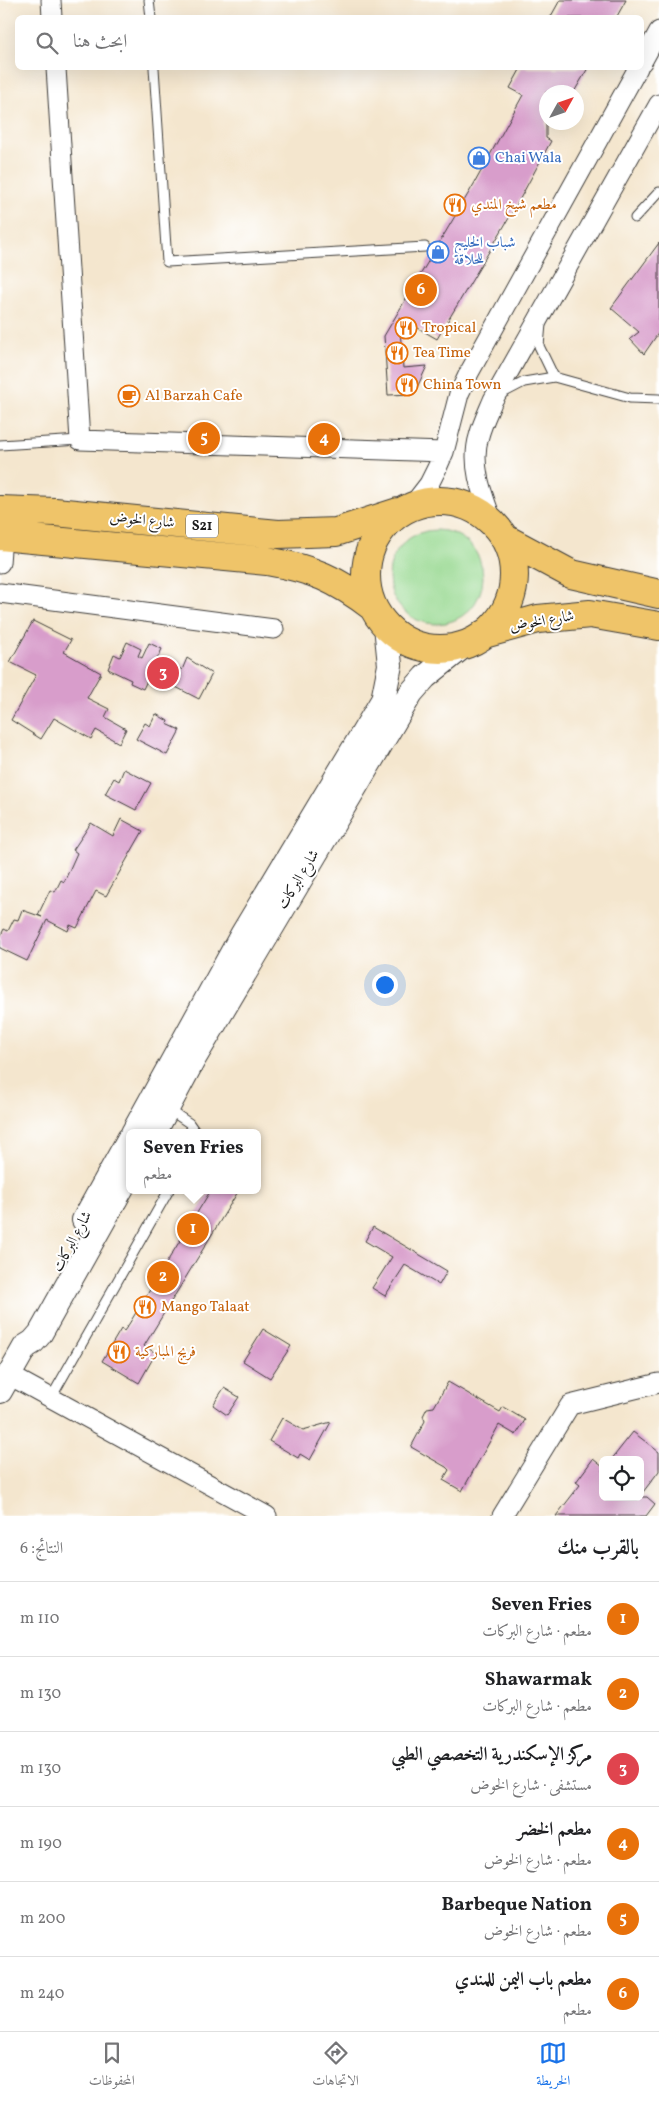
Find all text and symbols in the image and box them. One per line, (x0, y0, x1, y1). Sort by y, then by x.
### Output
search box (15, 15, 644, 70)
icon: search (33, 29, 61, 57)
text: ابحث هنا (73, 29, 127, 55)
north arrow (539, 85, 584, 130)
shop icon: Chai Wala (467, 146, 491, 170)
place label: Chai Wala (495, 148, 562, 169)
restaurant icon: مطعم شيخ المندي (443, 193, 467, 217)
place label: مطعم شيخ المندي (471, 195, 557, 218)
place label: شباب الخليج للحلاقة (454, 233, 515, 271)
shop icon: شباب الخليج للحلاقة (426, 240, 450, 264)
pin: 6 (405, 271, 437, 309)
restaurant icon: Tropical (394, 316, 418, 340)
place label: Tropical (422, 318, 476, 339)
restaurant icon: Tea Time (385, 341, 409, 365)
place label: Tea Time (413, 343, 471, 364)
restaurant icon: China Town (395, 373, 419, 397)
place label: China Town (423, 375, 501, 396)
cafe icon: Al Barzah Cafe (117, 384, 141, 408)
place label: Al Barzah Cafe (145, 386, 243, 407)
pin: 5 (188, 419, 220, 457)
pin: 4 (308, 420, 340, 458)
street label: شارع الخوض (109, 508, 175, 535)
road number: S21 (186, 514, 218, 538)
street label: شارع الخوض (508, 606, 576, 639)
pin: 3 (147, 654, 179, 692)
street label: شارع البركات (273, 846, 326, 914)
your location (372, 972, 398, 998)
popup (126, 1129, 261, 1194)
text: Seven Fries (143, 1135, 244, 1161)
text: مطعم (143, 1164, 172, 1186)
street label: شارع البركات (48, 1208, 99, 1277)
pin: 1 (177, 1210, 209, 1248)
pin: 2 (147, 1258, 179, 1296)
restaurant icon: Mango Talaat (133, 1295, 157, 1319)
place label: Mango Talaat (161, 1297, 249, 1318)
restaurant icon: فريج المباركية (107, 1340, 131, 1364)
place label: فريج المباركية (135, 1342, 196, 1365)
map controls (599, 1456, 644, 1501)
button: locate (599, 1456, 644, 1501)
text: بالقرب منك (557, 1534, 639, 1563)
text: النتائج: 6 (20, 1538, 63, 1560)
text: Seven Fries (491, 1592, 592, 1618)
text: 110 m (20, 1608, 59, 1630)
text: 1 (620, 1608, 626, 1630)
text: مطعم · شارع البركات (482, 1621, 592, 1643)
text: Shawarmak (485, 1667, 592, 1693)
text: 130 m (20, 1683, 61, 1705)
text: 2 (619, 1683, 627, 1705)
text: مطعم · شارع البركات (482, 1696, 592, 1718)
text: مركز الإسكندرية التخصصي الطبي (391, 1742, 592, 1768)
text: 130 m (20, 1758, 61, 1780)
text: 3 (619, 1758, 627, 1780)
text: مستشفى · شارع الخوض (470, 1775, 592, 1797)
text: مطعم الخضر (517, 1817, 592, 1843)
text: 190 m (20, 1833, 62, 1855)
text: 4 (618, 1833, 628, 1855)
text: مطعم · شارع الخوض (484, 1850, 592, 1872)
text: Barbeque Nation (442, 1892, 592, 1918)
text: 200 m (20, 1908, 65, 1930)
text: 5 (619, 1908, 627, 1930)
text: مطعم · شارع الخوض (484, 1921, 592, 1943)
text: مطعم باب اليمن للمندي (455, 1967, 592, 1993)
text: 240 m (20, 1983, 64, 2005)
text: 6 (619, 1983, 627, 2005)
text: مطعم (563, 2000, 592, 2022)
tab: المحفوظات (89, 2039, 135, 2094)
tab: الاتجاهات (312, 2039, 359, 2094)
tab: الخريطة (536, 2039, 570, 2094)

